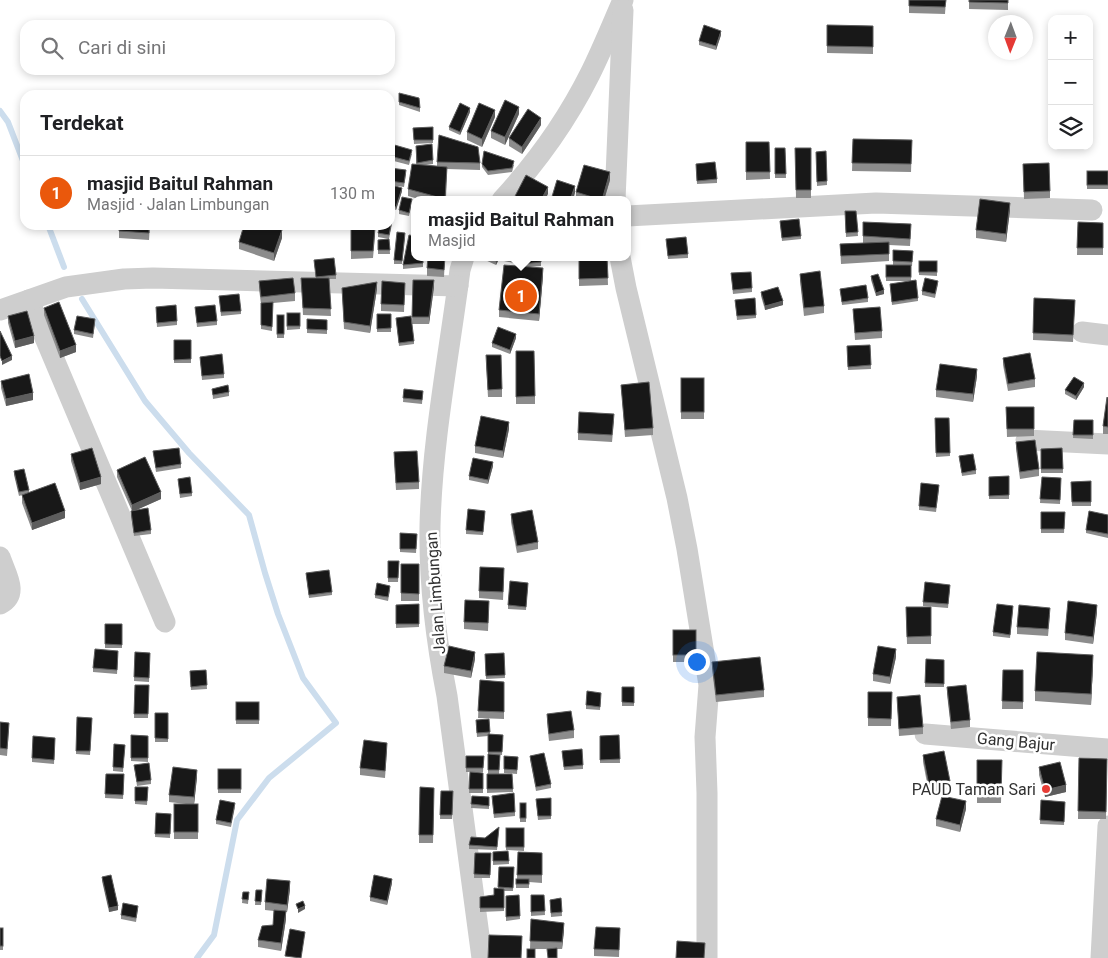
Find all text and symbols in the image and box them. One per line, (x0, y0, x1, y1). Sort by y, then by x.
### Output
north arrow (988, 15, 1033, 60)
map controls (1048, 15, 1093, 150)
button: + (1048, 15, 1093, 60)
search box (20, 20, 395, 75)
icon: search (38, 34, 66, 62)
text: Cari di sini (78, 36, 166, 59)
button: − (1048, 60, 1093, 105)
button: layers (1048, 105, 1093, 150)
text: Terdekat (40, 111, 124, 135)
text: masjid Baitul Rahman (87, 172, 273, 195)
text: 1 (51, 184, 61, 203)
text: 130 m (330, 184, 375, 203)
text: Masjid · Jalan Limbungan (87, 195, 269, 214)
popup (411, 196, 631, 261)
text: masjid Baitul Rahman (428, 208, 614, 231)
text: Masjid (428, 231, 476, 250)
pin: 1 (505, 277, 537, 315)
street label: Jalan Limbungan (422, 531, 449, 655)
your location (684, 649, 710, 675)
street label: Gang Bajur (976, 729, 1056, 754)
place label: PAUD Taman Sari (912, 780, 1036, 799)
marker: PAUD Taman Sari (1040, 783, 1052, 795)

